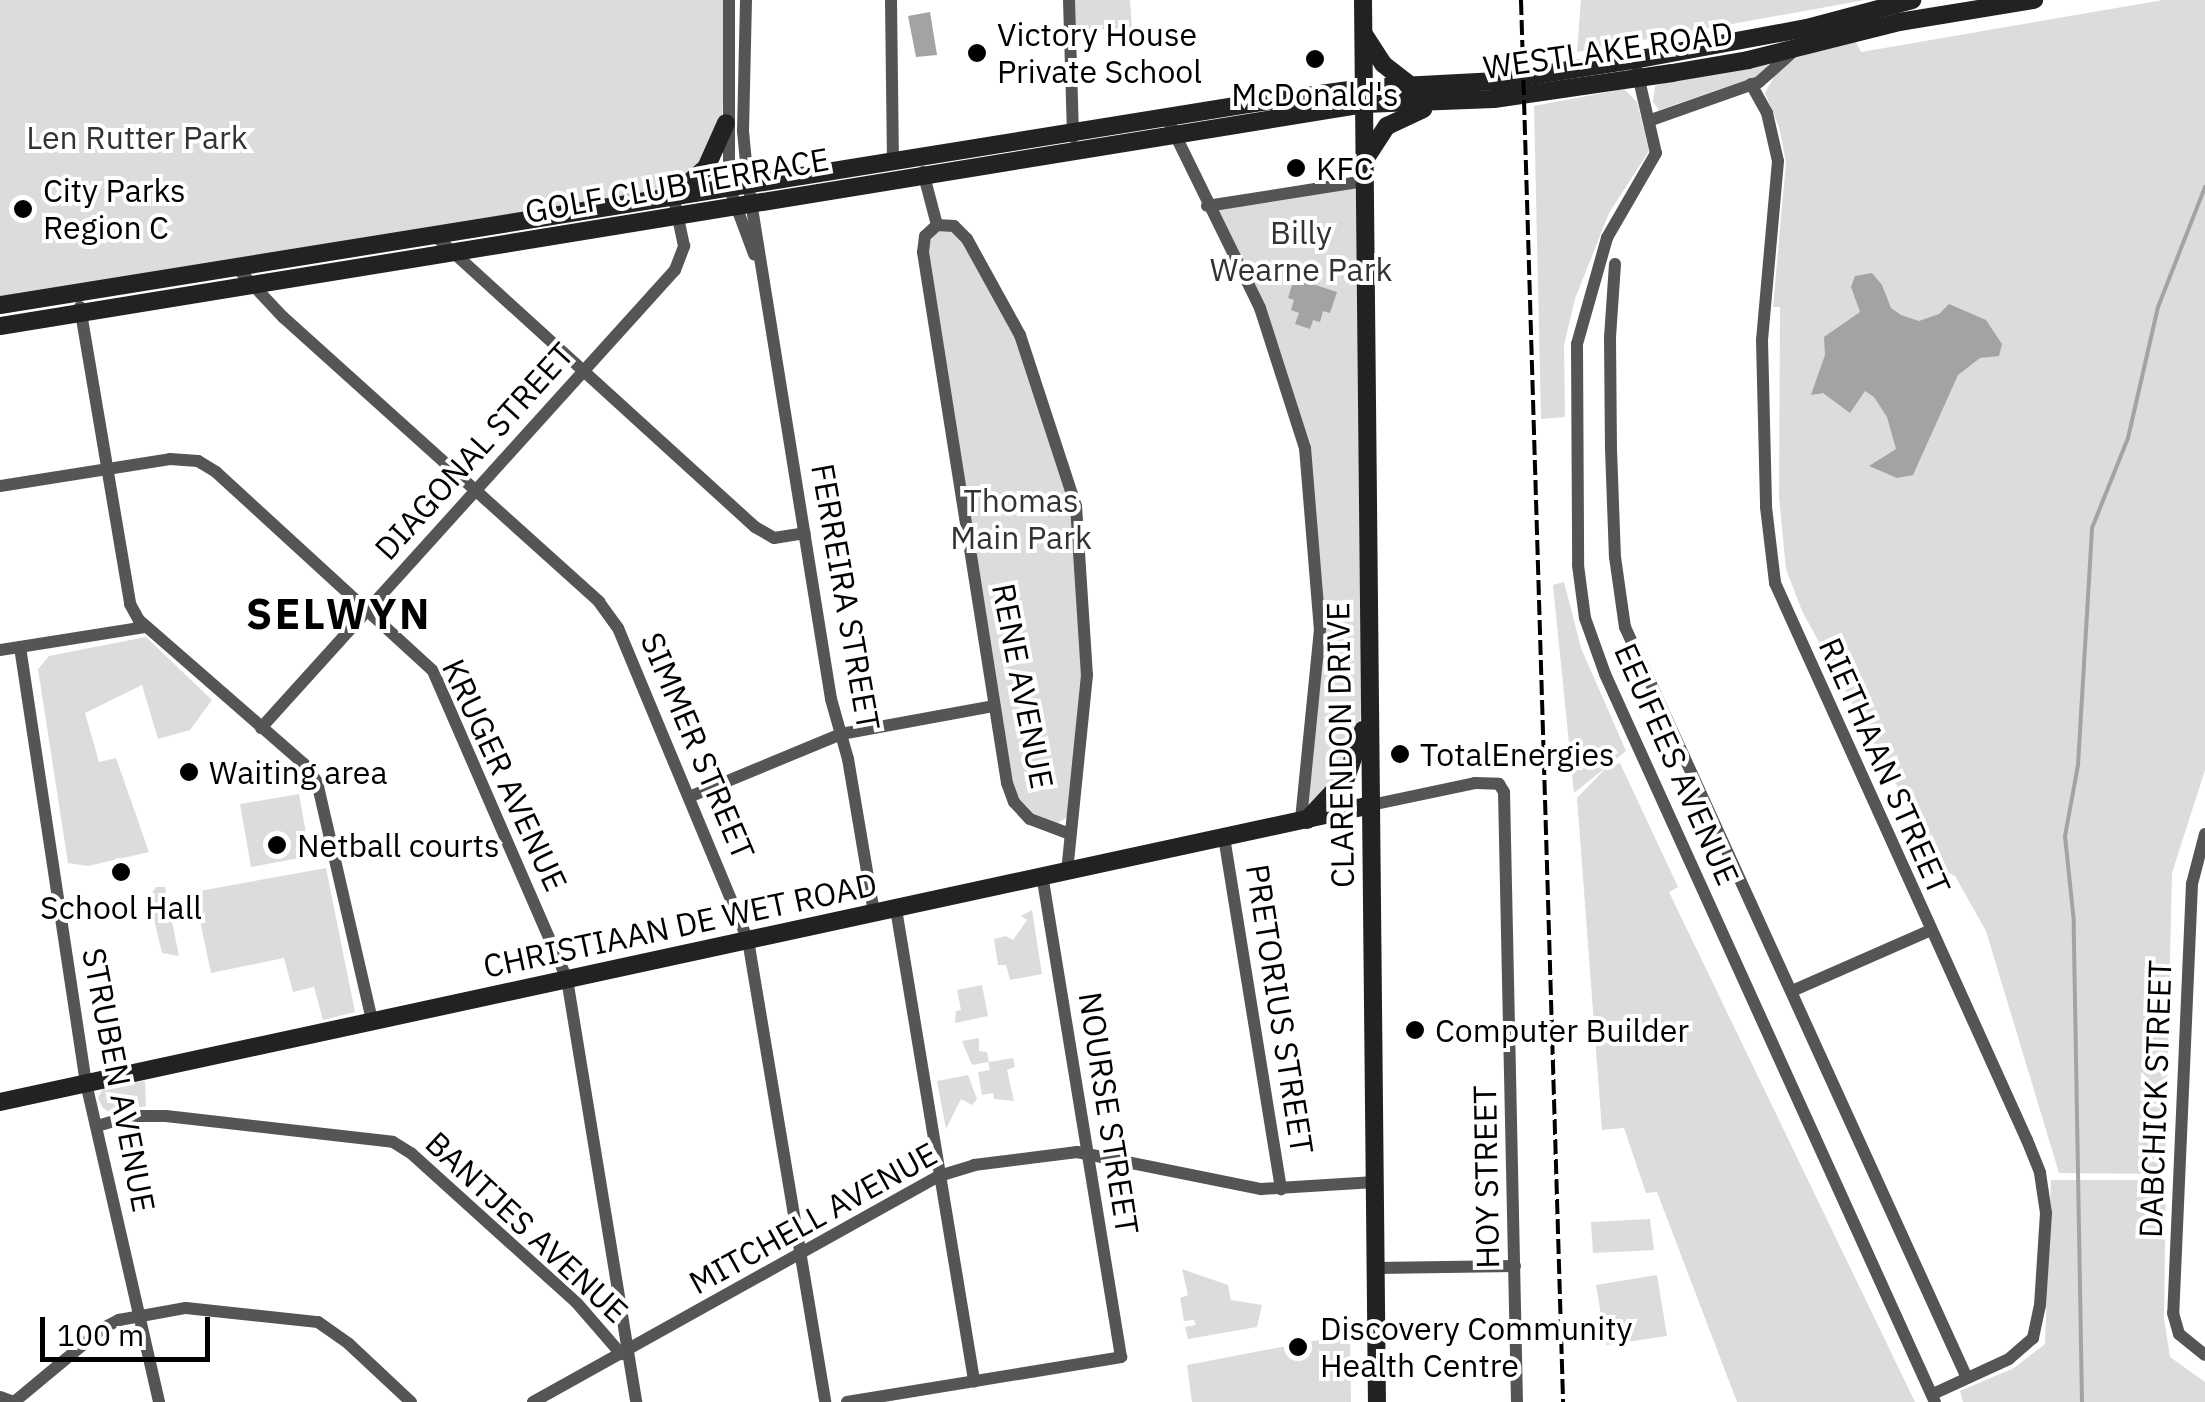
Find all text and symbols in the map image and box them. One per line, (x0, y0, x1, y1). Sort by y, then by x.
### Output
street label: WESTLAKE ROAD (1481, 13, 1735, 87)
place label: Victory House Private School (997, 16, 1202, 91)
marker: Victory House Private School (966, 42, 988, 64)
marker: McDonald's (1304, 48, 1326, 70)
place label: McDonald's (1231, 75, 1399, 113)
park label: Len Rutter Park (26, 118, 248, 156)
street label: GOLF CLUB TERRACE (522, 139, 832, 231)
place label: KFC (1316, 149, 1374, 187)
marker: KFC (1285, 157, 1307, 179)
place label: City Parks Region C (43, 172, 186, 247)
marker: City Parks Region C (12, 198, 34, 220)
park label: Billy Wearne Park (1210, 214, 1392, 289)
street label: DIAGONAL STREET (367, 335, 581, 567)
street label: FERREIRA STREET (804, 461, 888, 733)
park label: Thomas Main Park (950, 482, 1092, 557)
street label: RENE AVENUE (984, 580, 1062, 792)
district label: SELWYN (246, 589, 432, 639)
street label: CLARENDON DRIVE (1318, 602, 1362, 888)
street label: SIMMER STREET (633, 627, 763, 865)
street label: RIETHAAN STREET (1811, 632, 1959, 900)
street label: EEUFEES AVENUE (1606, 637, 1748, 891)
street label: KRUGER AVENUE (434, 653, 576, 897)
place label: TotalEnergies (1420, 735, 1615, 773)
marker: TotalEnergies (1389, 743, 1411, 765)
place label: Waiting area (209, 753, 387, 791)
marker: Waiting area (178, 761, 200, 783)
place label: Netball courts (297, 826, 500, 864)
marker: Netball courts (266, 834, 288, 856)
marker: School Hall (110, 861, 132, 883)
street label: PRETORIUS STREET (1238, 862, 1322, 1156)
street label: CHRISTIAAN DE WET ROAD (480, 864, 880, 986)
place label: School Hall (40, 888, 202, 926)
street label: STRUBEN AVENUE (75, 945, 163, 1215)
street label: DABCHICK STREET (2131, 959, 2179, 1239)
street label: NOURSE STREET (1071, 989, 1147, 1237)
place label: Computer Builder (1435, 1011, 1689, 1049)
marker: Computer Builder (1404, 1019, 1426, 1041)
street label: HOY STREET (1465, 1085, 1507, 1269)
street label: BANTJES AVENUE (418, 1124, 636, 1330)
street label: MITCHELL AVENUE (682, 1134, 944, 1302)
scale bar (45, 1297, 215, 1359)
place label: Discovery Community Health Centre (1320, 1310, 1632, 1385)
text: 100 m (57, 1315, 144, 1354)
marker: Discovery Community Health Centre (1285, 1334, 1311, 1360)

